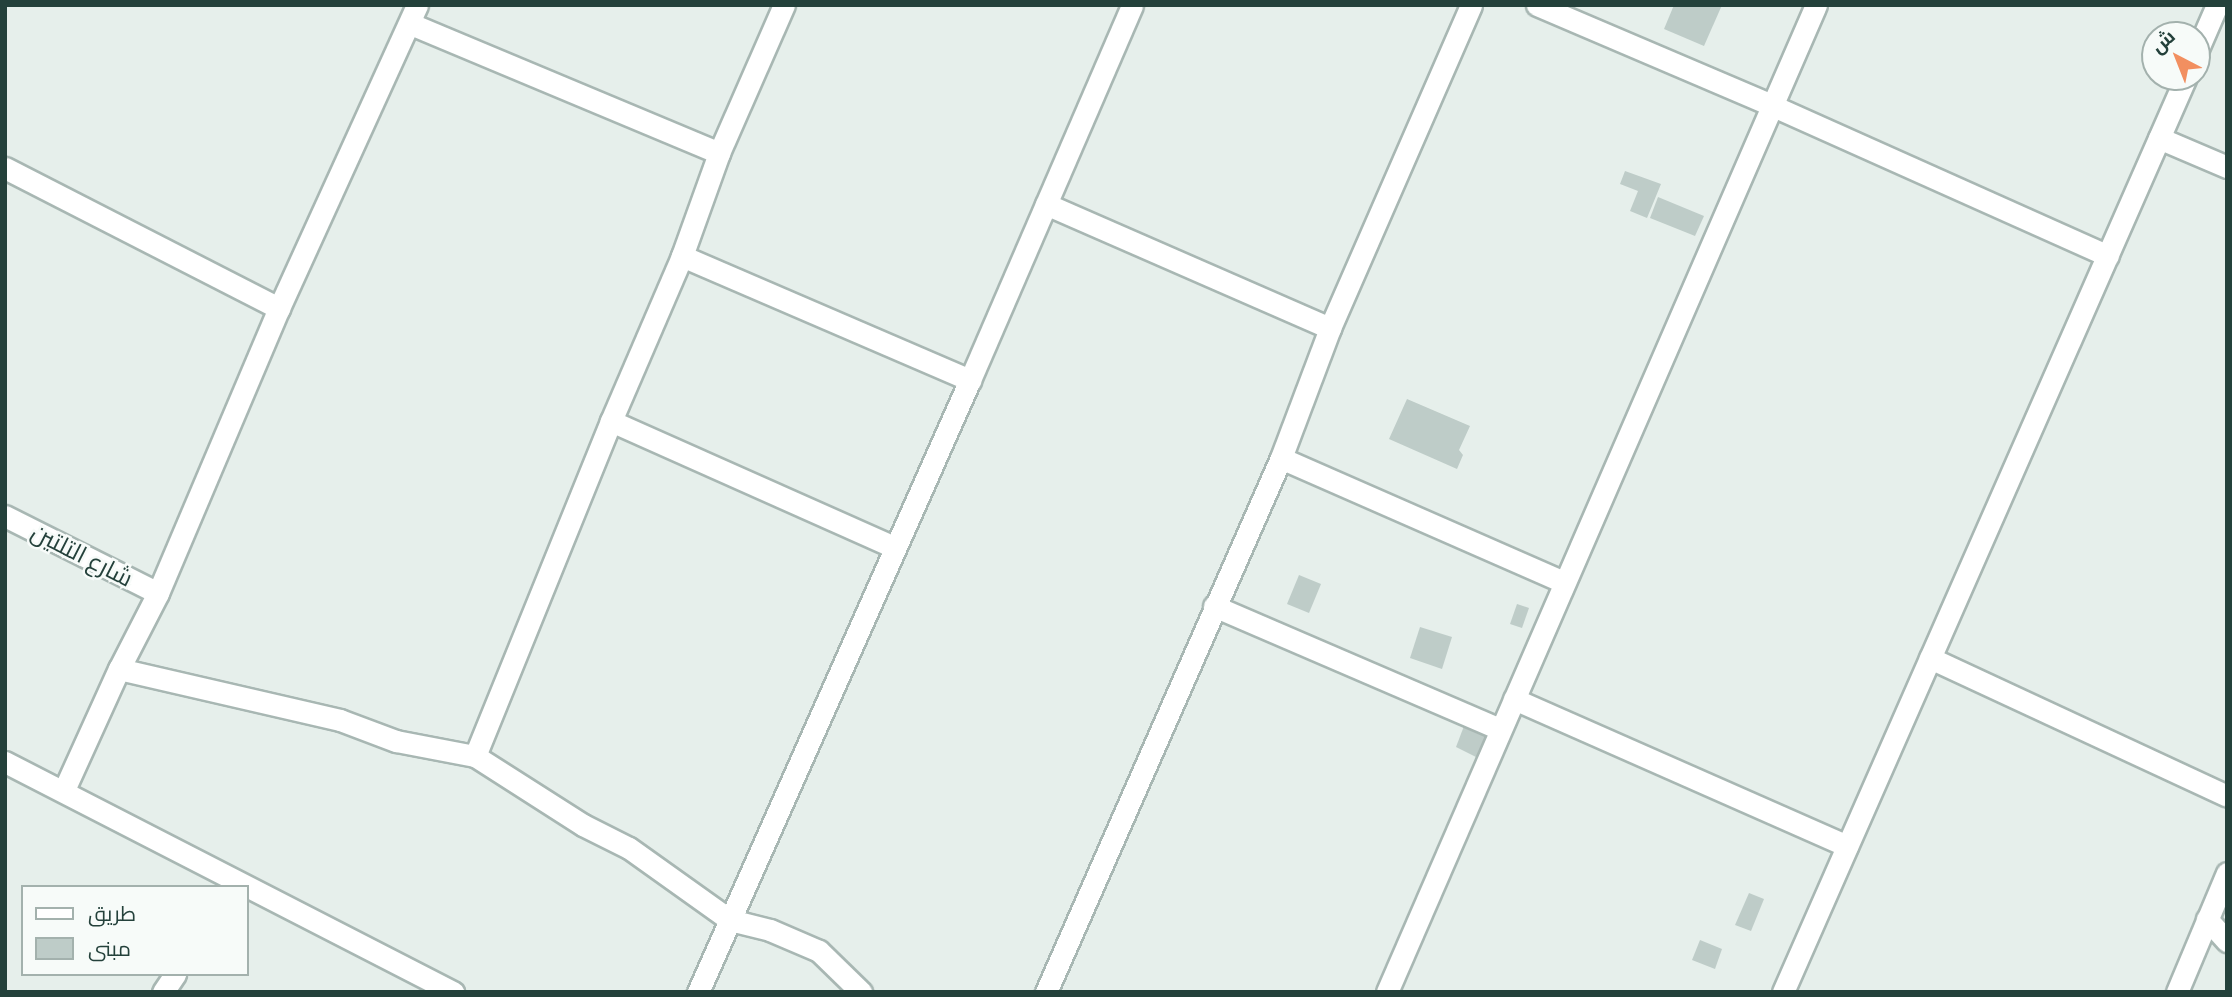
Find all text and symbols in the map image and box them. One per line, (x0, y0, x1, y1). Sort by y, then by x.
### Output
north arrow (2141, 21, 2211, 91)
text: ش (2146, 25, 2180, 58)
street label: شارع التلتين (26, 517, 138, 593)
legend (21, 885, 248, 976)
text: طريق (88, 901, 136, 926)
text: مبنى (88, 936, 131, 961)

